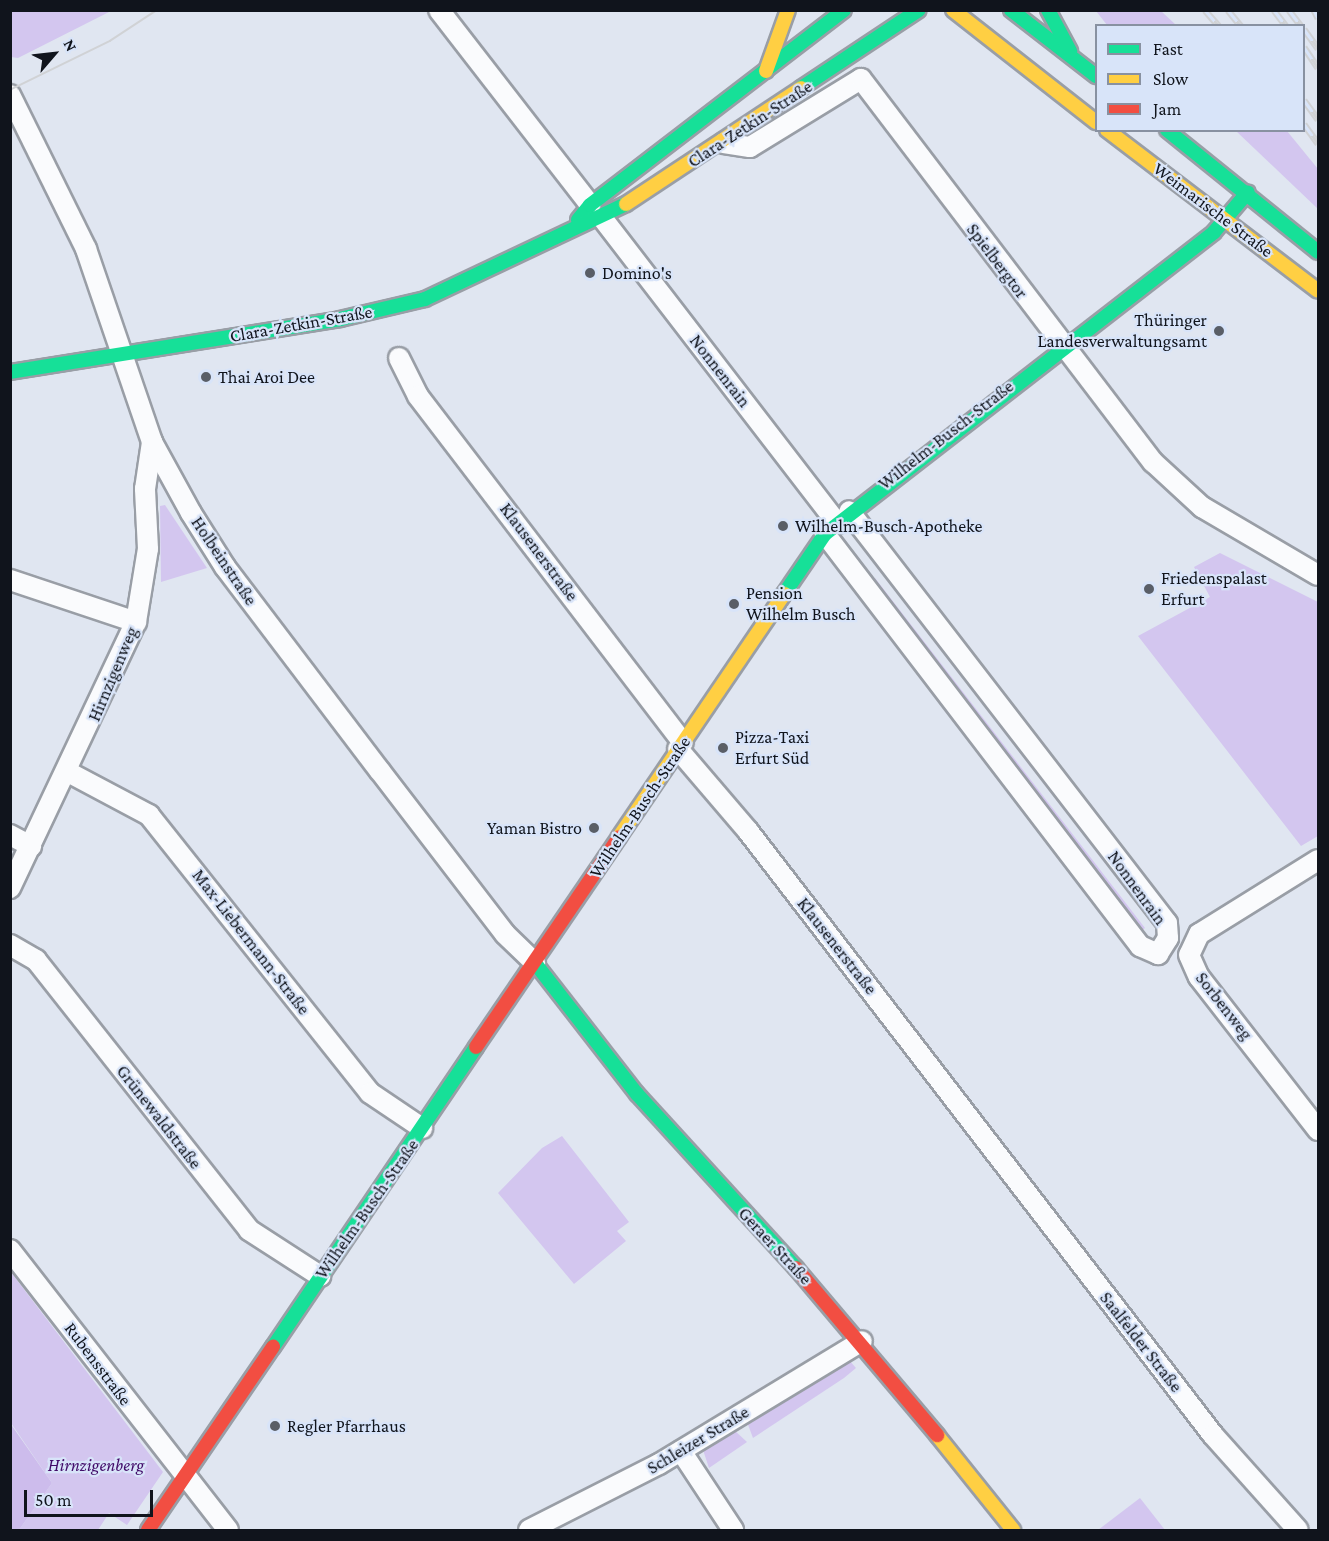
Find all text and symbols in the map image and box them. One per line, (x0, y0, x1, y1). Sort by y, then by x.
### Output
north arrow (24, 24, 84, 84)
legend (1095, 24, 1305, 132)
text: N (60, 37, 80, 54)
text: Fast (1153, 39, 1183, 59)
text: Slow (1153, 69, 1188, 89)
street label: Clara-Zetkin-Straße (684, 76, 816, 172)
text: Jam (1153, 99, 1181, 119)
street label: Weimarische Straße (1149, 158, 1277, 262)
street label: Spielbergtor (962, 219, 1032, 303)
place label: Domino's (602, 262, 672, 284)
marker: Domino's (583, 266, 597, 280)
street label: Clara-Zetkin-Straße (228, 301, 374, 347)
place label: Thüringer Landesverwaltungsamt (1037, 310, 1207, 352)
marker: Thüringer Landesverwaltungsamt (1212, 324, 1226, 338)
street label: Nonnenrain (685, 330, 755, 412)
place label: Thai Aroi Dee (218, 366, 315, 388)
marker: Thai Aroi Dee (199, 370, 213, 384)
street label: Wilhelm-Busch-Straße (874, 375, 1018, 495)
street label: Klausenerstraße (495, 499, 583, 605)
street label: Holbeinstraße (186, 513, 262, 609)
place label: Wilhelm-Busch-Apotheke (795, 515, 983, 537)
marker: Wilhelm-Busch-Apotheke (776, 519, 790, 533)
place label: Friedenspalast Erfurt (1161, 568, 1267, 610)
marker: Friedenspalast Erfurt (1142, 582, 1156, 596)
place label: Pension Wilhelm Busch (746, 583, 855, 626)
marker: Pension Wilhelm Busch (727, 597, 741, 611)
street label: Hirnzigenweg (83, 623, 143, 725)
place label: Pizza-Taxi Erfurt Süd (735, 727, 809, 770)
street label: Wilhelm-Busch-Straße (585, 732, 695, 882)
marker: Pizza-Taxi Erfurt Süd (716, 741, 730, 755)
place label: Yaman Bistro (487, 817, 582, 839)
marker: Yaman Bistro (587, 821, 601, 835)
street label: Nonnenrain (1103, 847, 1171, 929)
street label: Max-Liebermann-Straße (188, 865, 314, 1019)
street label: Klausenerstraße (792, 893, 882, 999)
street label: Sorbenweg (1191, 968, 1257, 1044)
street label: Grünewaldstraße (112, 1061, 206, 1173)
street label: Wilhelm-Busch-Straße (311, 1135, 423, 1283)
street label: Geraer Straße (734, 1203, 816, 1289)
street label: Saalfelder Straße (1095, 1287, 1187, 1397)
street label: Rubensstraße (60, 1318, 136, 1410)
street label: Schleizer Straße (643, 1401, 753, 1479)
place label: Regler Pfarrhaus (287, 1415, 406, 1437)
marker: Regler Pfarrhaus (268, 1419, 282, 1433)
park label: Hirnzigenberg (48, 1454, 144, 1476)
scale bar (27, 1478, 156, 1516)
text: 50 m (35, 1490, 72, 1510)

